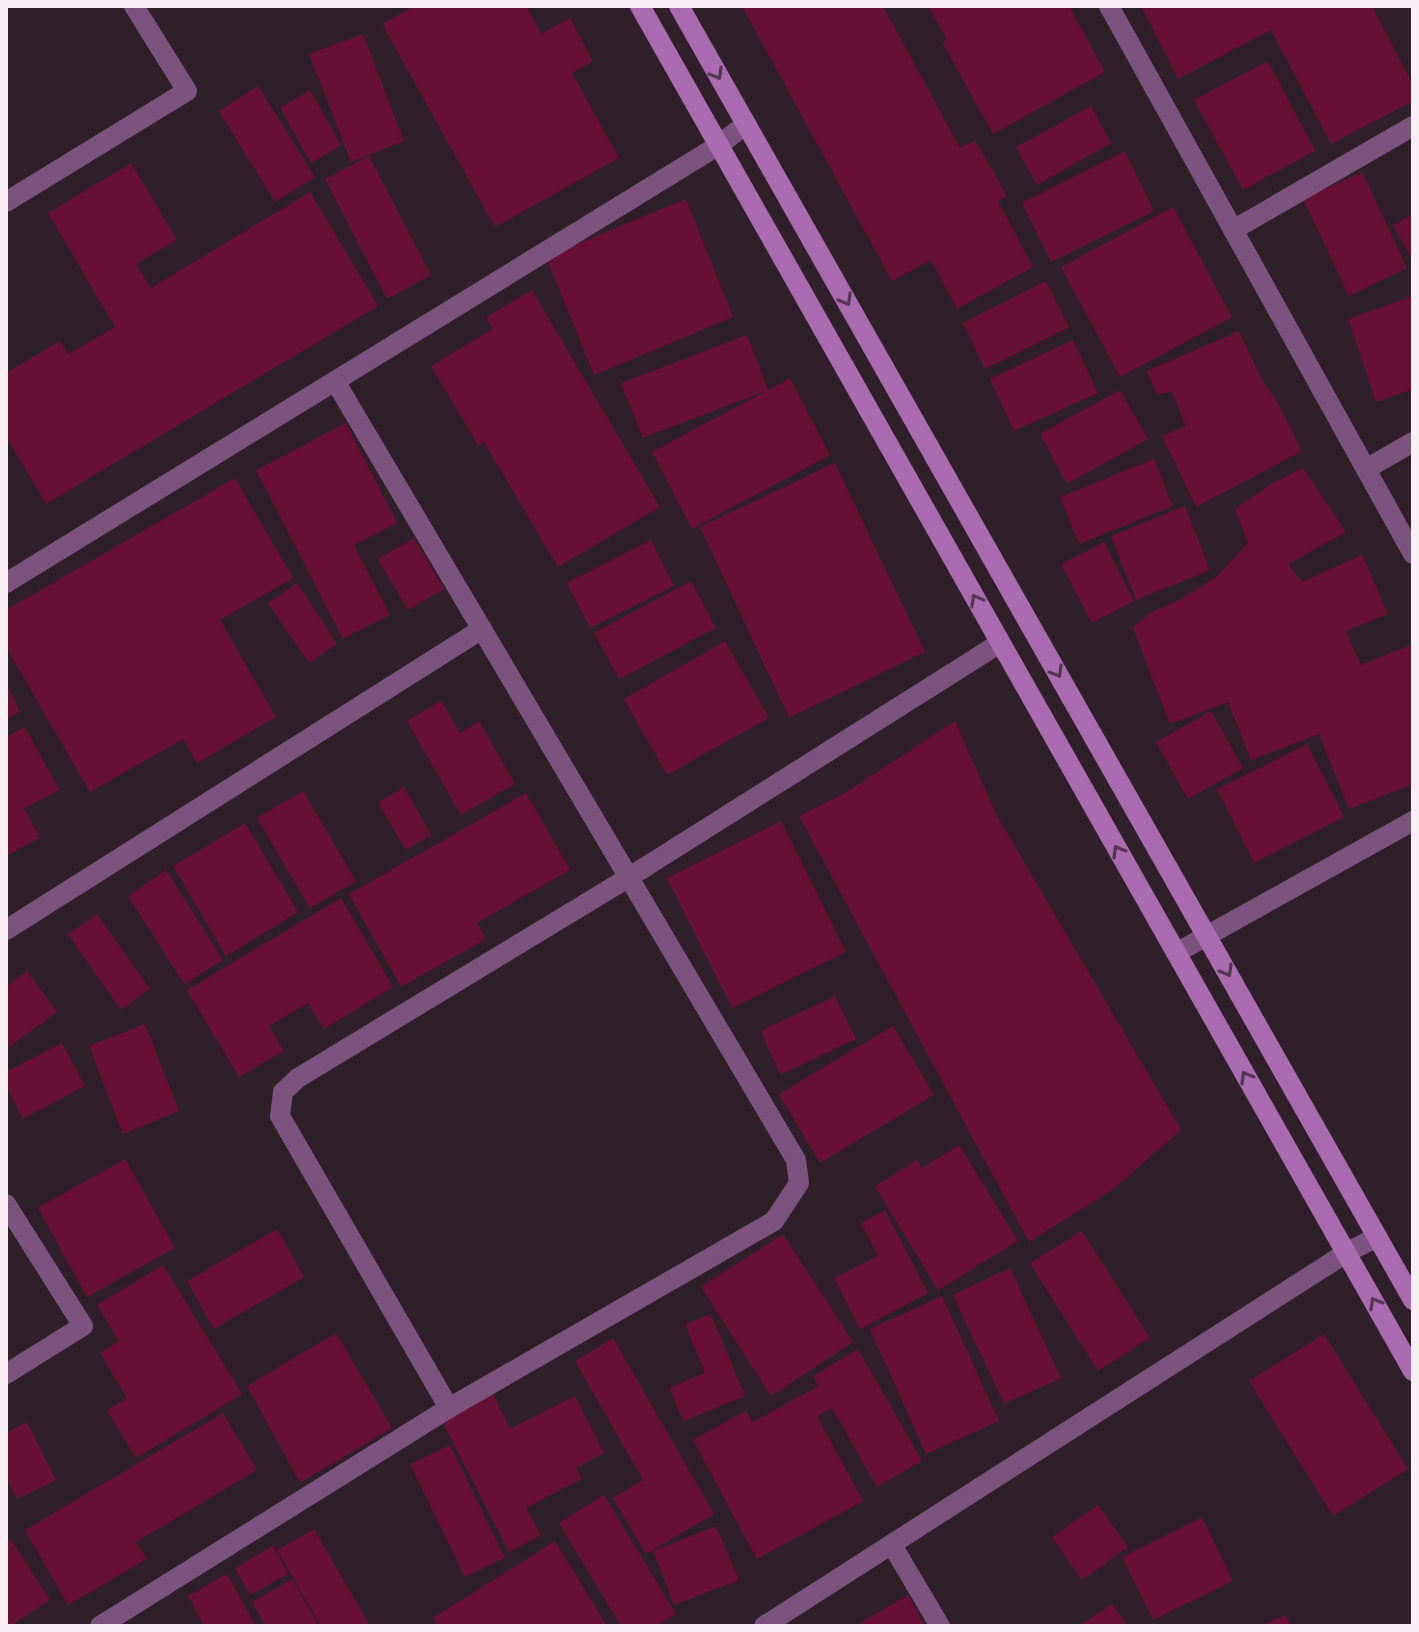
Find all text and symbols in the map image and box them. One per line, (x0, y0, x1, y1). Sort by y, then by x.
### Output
one-way arrow (707, 65, 723, 80)
one-way arrow (836, 291, 852, 306)
one-way arrow (970, 594, 986, 609)
one-way arrow (1047, 663, 1063, 678)
one-way arrow (1112, 845, 1128, 860)
one-way arrow (1217, 963, 1232, 978)
one-way arrow (1240, 1071, 1256, 1086)
one-way arrow (1369, 1297, 1384, 1311)

